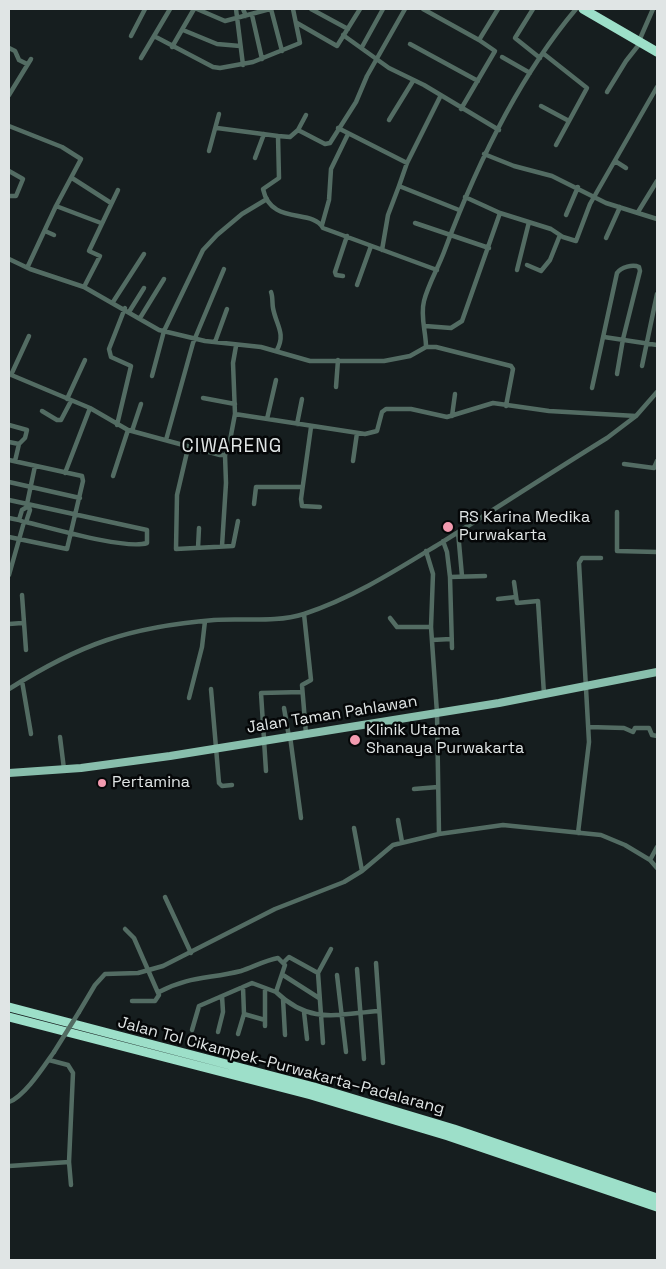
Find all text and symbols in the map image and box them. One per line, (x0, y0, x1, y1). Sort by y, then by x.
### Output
district label: CIWARENG (181, 436, 283, 458)
place label: RS Karina Medika Purwakarta (459, 508, 590, 546)
marker: RS Karina Medika Purwakarta (441, 520, 455, 534)
street label: Jalan Taman Pahlawan (245, 692, 419, 738)
place label: Klinik Utama Shanaya Purwakarta (366, 721, 524, 759)
marker: Klinik Utama Shanaya Purwakarta (348, 733, 362, 747)
place label: Pertamina (112, 773, 190, 793)
marker: Pertamina (96, 777, 108, 789)
street label: Jalan Tol Cikampek–Purwakarta–Padalarang (116, 1013, 446, 1119)

